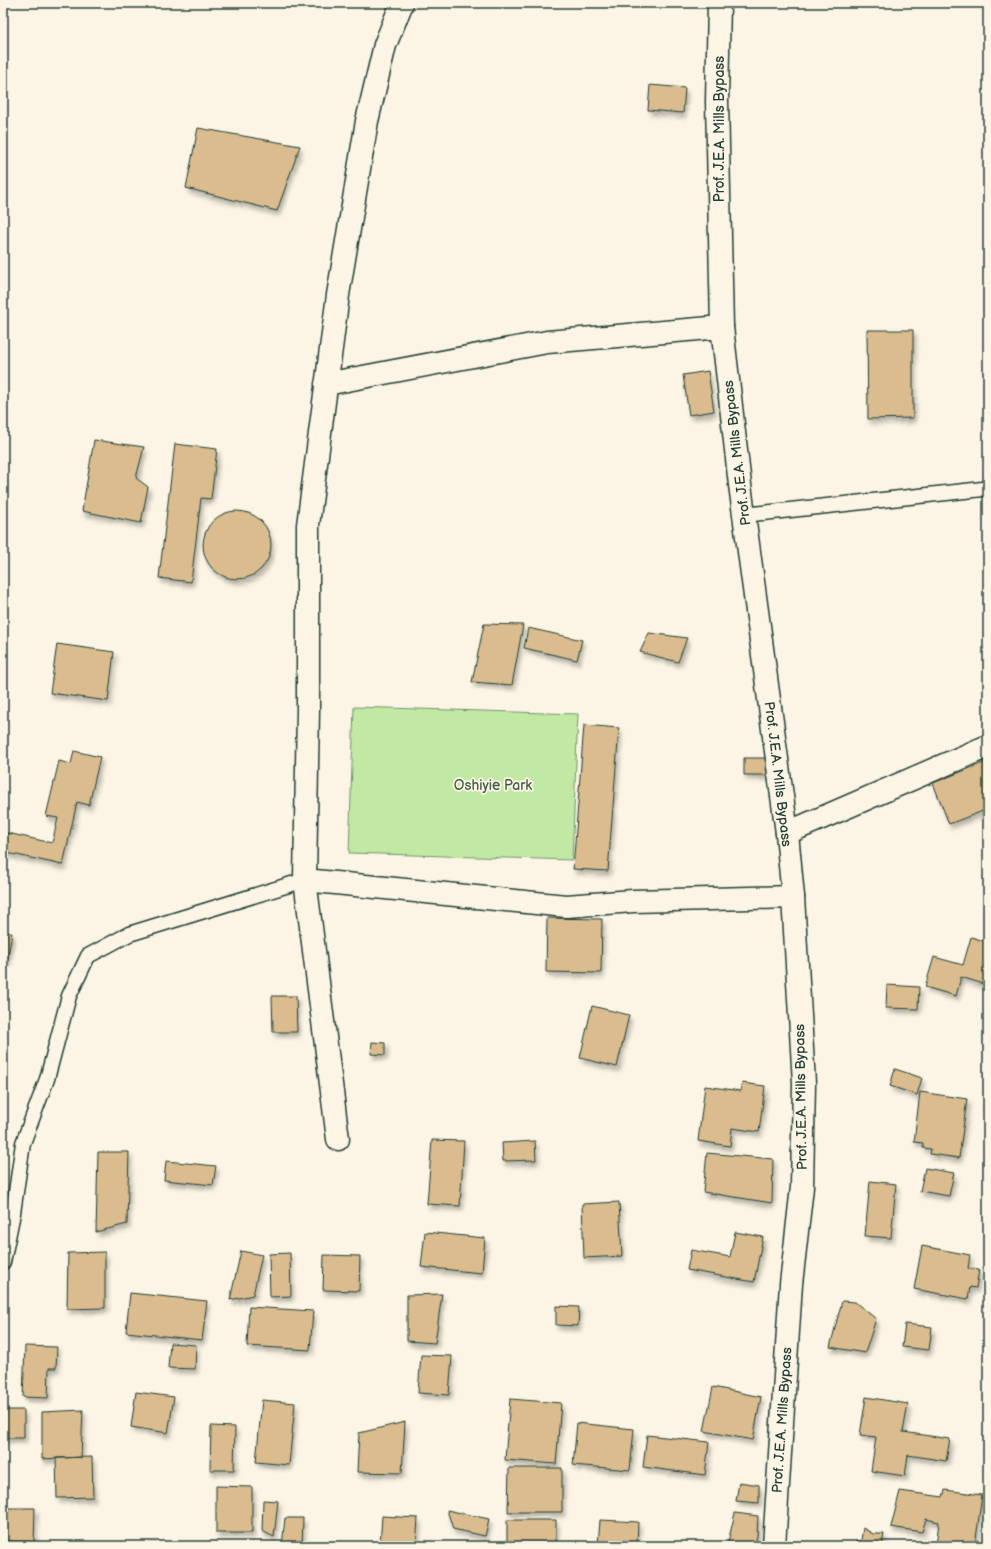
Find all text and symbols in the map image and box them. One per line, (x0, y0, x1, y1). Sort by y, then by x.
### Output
street label: Prof. J.E.A. Mills Bypass (711, 56, 728, 202)
street label: Prof. J.E.A. Mills Bypass (720, 379, 754, 527)
street label: Prof. J.E.A. Mills Bypass (761, 700, 795, 848)
park label: Oshiyie Park (454, 777, 532, 794)
street label: Prof. J.E.A. Mills Bypass (791, 1024, 811, 1170)
street label: Prof. J.E.A. Mills Bypass (768, 1346, 796, 1494)

